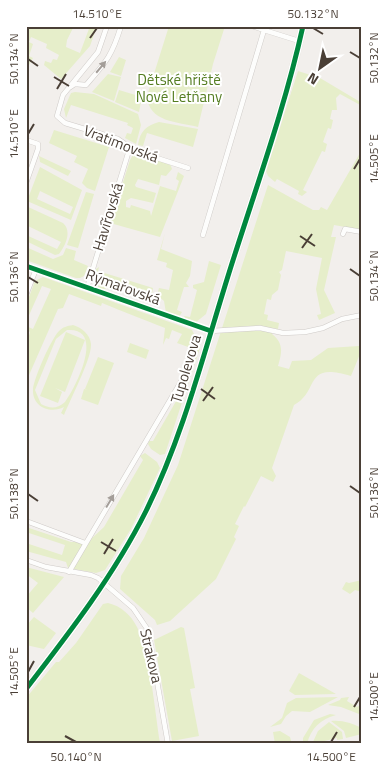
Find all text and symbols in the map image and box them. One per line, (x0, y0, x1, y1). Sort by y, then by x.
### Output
text: 14.510°E (72, 4, 122, 23)
text: 50.132°N (287, 4, 339, 23)
text: 50.132°N (364, 32, 383, 84)
text: 50.134°N (4, 33, 23, 85)
north arrow (296, 42, 346, 92)
one-way arrow (96, 61, 107, 74)
park label: Dětské hřiště Nové Letňany (136, 68, 222, 108)
text: N (303, 68, 322, 91)
text: 14.510°E (4, 109, 23, 159)
street label: Vratimovská (80, 119, 162, 169)
text: 14.505°E (364, 134, 383, 184)
street label: Havířovská (86, 179, 129, 254)
text: 50.134°N (364, 250, 383, 302)
text: 50.136°N (4, 251, 23, 303)
street label: Rýmařovská (83, 262, 164, 311)
street label: Tupolevova (164, 331, 207, 406)
text: 50.136°N (364, 467, 383, 519)
text: 50.138°N (4, 468, 23, 520)
one-way arrow (105, 494, 114, 507)
street label: Strakova (134, 626, 169, 686)
text: 14.505°E (4, 647, 23, 697)
text: 14.500°E (364, 672, 383, 722)
text: 50.140°N (50, 747, 102, 766)
text: 14.500°E (306, 747, 356, 766)

